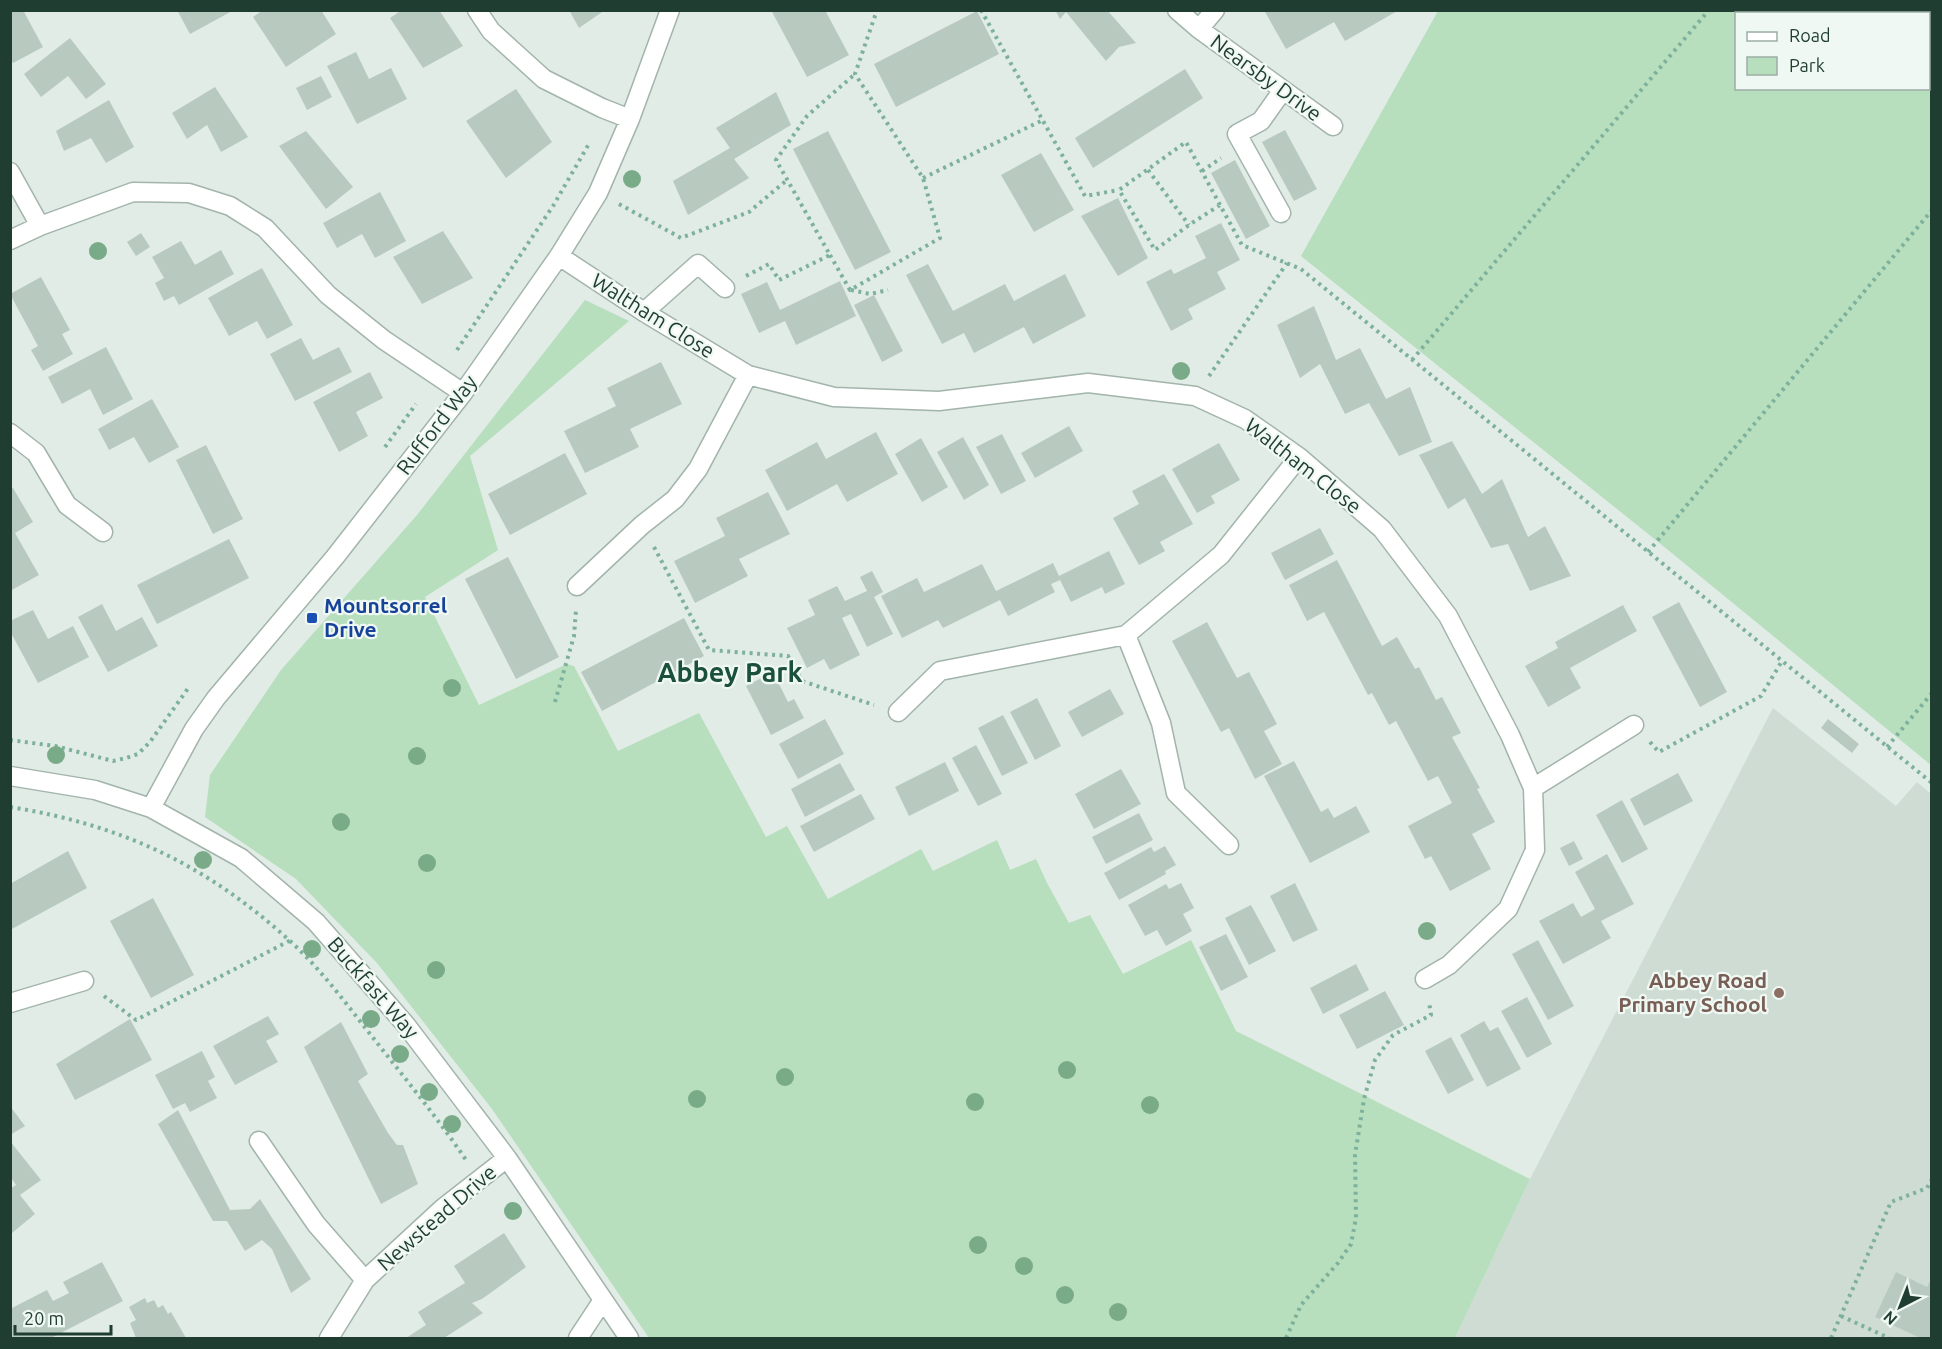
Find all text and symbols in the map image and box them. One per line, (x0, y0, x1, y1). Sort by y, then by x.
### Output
legend (1735, 12, 1930, 90)
text: Road (1789, 25, 1831, 45)
street label: Nearsby Drive (1206, 29, 1327, 125)
text: Park (1789, 55, 1825, 75)
street label: Waltham Close (588, 268, 720, 363)
street label: Rufford Way (391, 370, 481, 479)
street label: Waltham Close (1241, 412, 1366, 518)
place label: Mountsorrel Drive (324, 593, 447, 641)
marker: Mountsorrel Drive (305, 611, 319, 625)
district label: Abbey Park (657, 657, 803, 687)
street label: Buckfast Way (323, 932, 424, 1043)
place label: Abbey Road Primary School (1618, 968, 1767, 1016)
marker: Abbey Road Primary School (1772, 986, 1786, 1000)
street label: Newstead Drive (372, 1159, 501, 1275)
north arrow (1870, 1277, 1930, 1337)
scale bar (15, 1298, 111, 1336)
text: N (1880, 1307, 1900, 1329)
text: 20 m (24, 1308, 64, 1328)

